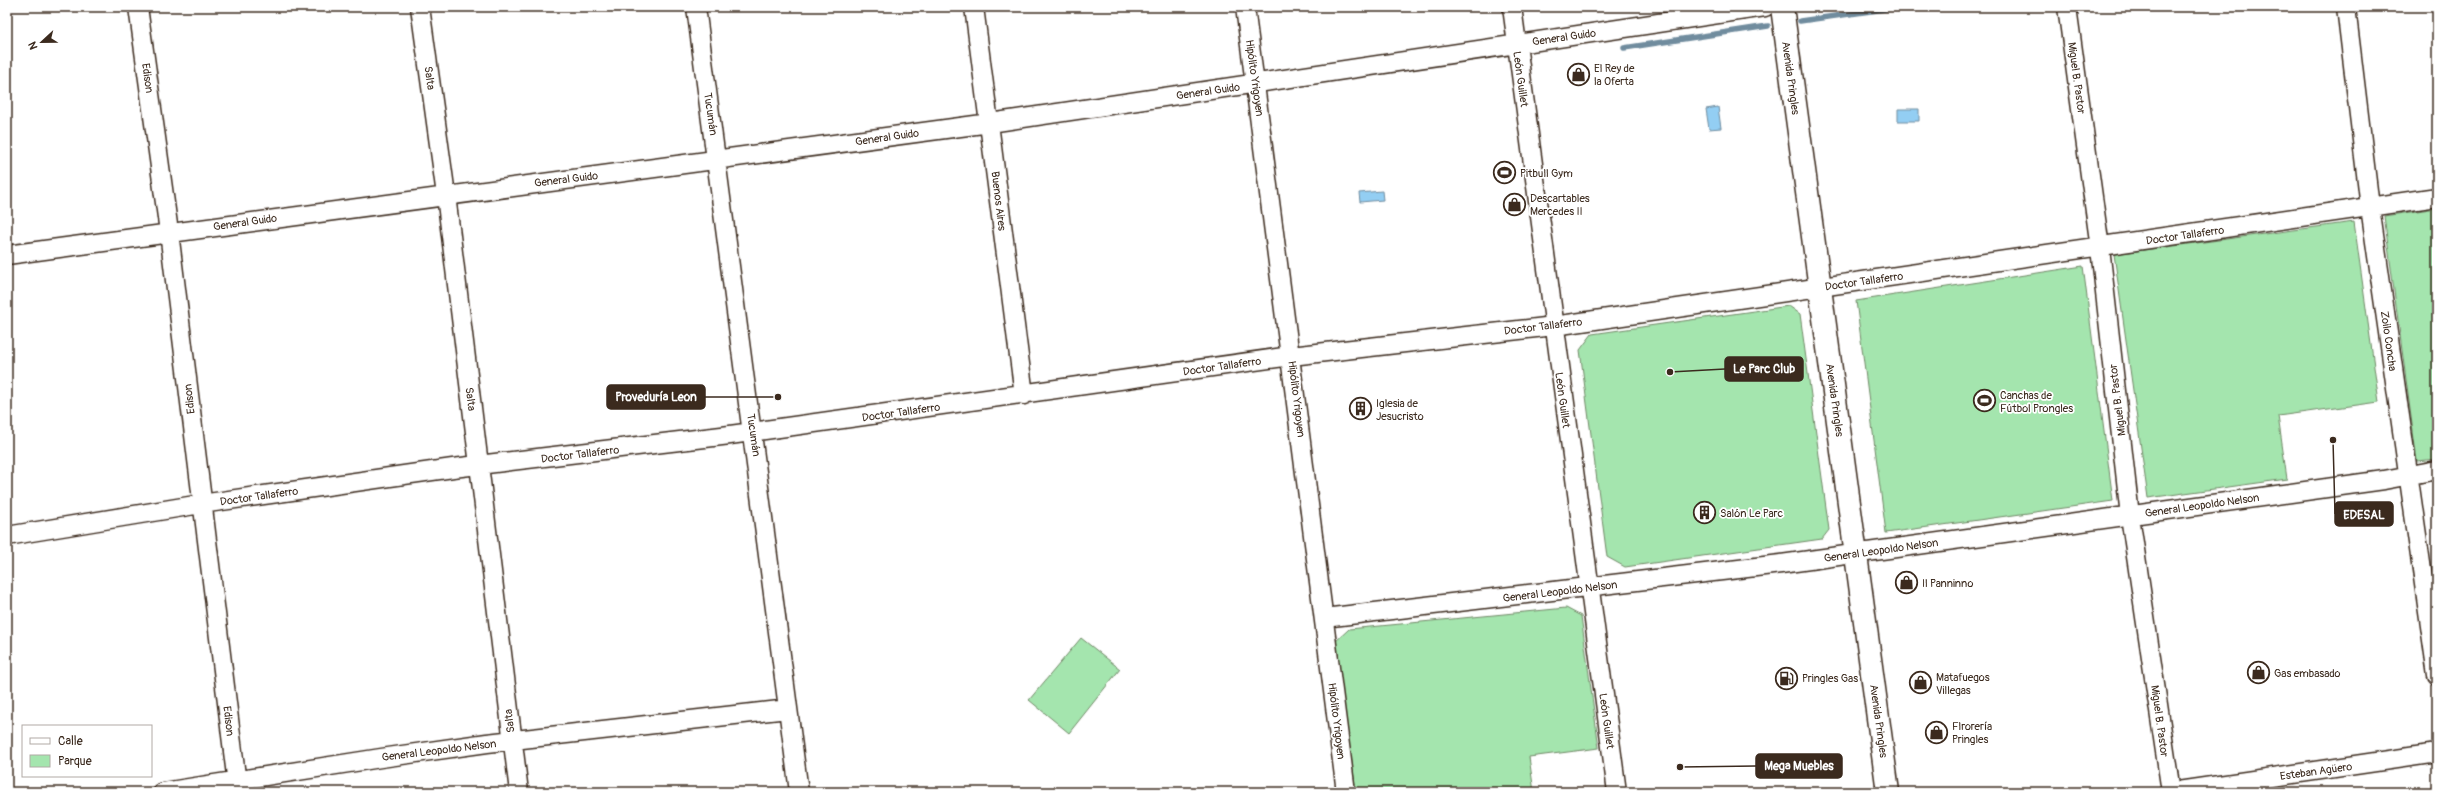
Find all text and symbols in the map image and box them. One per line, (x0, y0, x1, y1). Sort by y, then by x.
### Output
north arrow (22, 22, 62, 62)
street label: General Guido (1531, 27, 1597, 48)
text: N (26, 39, 41, 51)
street label: Hipólito Yrigoyen (1243, 39, 1266, 117)
street label: Avenida Pringles (1779, 40, 1802, 116)
street label: Miguel B. Pastor (2065, 41, 2088, 115)
street label: León Guillet (1510, 50, 1531, 108)
shop icon: El Rey de la Oferta (1566, 61, 1592, 87)
street label: Edison (139, 62, 156, 94)
place label: El Rey de la Oferta (1594, 62, 1635, 88)
street label: Salta (421, 65, 438, 91)
street label: General Guido (1175, 81, 1241, 102)
street label: Tucumán (701, 92, 720, 136)
street label: General Guido (854, 127, 920, 148)
sports icon: Pitbull Gym (1492, 160, 1518, 186)
place label: Pitbull Gym (1520, 167, 1573, 180)
street label: General Guido (533, 169, 599, 190)
street label: Buenos Aires (988, 171, 1009, 232)
shop icon: Descartables Mercedes II (1502, 191, 1528, 217)
place label: Descartables Mercedes II (1530, 192, 1590, 218)
street label: General Guido (212, 212, 278, 233)
street label: Doctor Tallaferro (2145, 224, 2225, 247)
street label: Doctor Tallaferro (1824, 270, 1904, 293)
street label: Zoilo Concha (2378, 310, 2399, 372)
street label: Doctor Tallaferro (1503, 315, 1583, 338)
street label: Doctor Tallaferro (1182, 355, 1262, 378)
callout: Le Parc Club (1725, 357, 1803, 381)
street label: Hipólito Yrigoyen (1285, 360, 1308, 438)
text: Le Parc Club (1733, 362, 1795, 377)
street label: Avenida Pringles (1823, 362, 1846, 438)
street label: Miguel B. Pastor (2107, 363, 2128, 437)
street label: León Guillet (1552, 371, 1573, 429)
street label: Edison (181, 383, 198, 415)
callout: Proveduría Leon (607, 385, 705, 409)
street label: Salta (463, 387, 478, 412)
sports icon: Canchas de Fútbol Prongles (1971, 388, 1997, 414)
place label: Canchas de Fútbol Prongles (2000, 389, 2073, 415)
text: Proveduría Leon (615, 390, 697, 405)
building icon: Iglesia de Jesucristo (1348, 396, 1374, 422)
place label: Iglesia de Jesucristo (1376, 397, 1424, 423)
street label: Doctor Tallaferro (861, 401, 941, 424)
street label: Tucumán (744, 413, 763, 457)
street label: Doctor Tallaferro (540, 443, 620, 466)
street label: Doctor Tallaferro (219, 485, 299, 508)
street label: General Leopoldo Nelson (2144, 491, 2260, 520)
building icon: Salón Le Parc (1692, 500, 1718, 526)
callout: EDESAL (2335, 502, 2393, 526)
place label: Salón Le Parc (1720, 507, 1783, 520)
text: EDESAL (2343, 508, 2385, 523)
street label: General Leopoldo Nelson (1823, 536, 1939, 565)
shop icon: Il Panninno (1893, 570, 1919, 596)
place label: Il Panninno (1922, 577, 1973, 590)
street label: General Leopoldo Nelson (1502, 578, 1618, 605)
shop icon: Gas embasado (2246, 660, 2272, 686)
fuel station icon: Pringles Gas (1774, 665, 1800, 691)
place label: Gas embasado (2274, 667, 2341, 680)
shop icon: Matafuegos Villegas (1908, 670, 1934, 696)
place label: Matafuegos Villegas (1936, 671, 1990, 697)
place label: Pringles Gas (1802, 672, 1858, 685)
street label: Hipólito Yrigoyen (1325, 682, 1348, 760)
street label: Avenida Pringles (1867, 683, 1890, 759)
street label: Miguel B. Pastor (2148, 684, 2171, 758)
street label: León Guillet (1596, 692, 1617, 750)
street label: Edison (220, 705, 237, 737)
street label: Salta (502, 708, 517, 733)
shop icon: Flrorería Pringles (1923, 719, 1949, 745)
place label: Flrorería Pringles (1952, 720, 1992, 746)
legend (22, 725, 152, 777)
text: Calle (58, 734, 83, 749)
street label: General Leopoldo Nelson (381, 737, 497, 764)
text: Parque (58, 754, 92, 769)
callout: Mega Muebles (1756, 754, 1842, 778)
text: Mega Muebles (1764, 759, 1834, 774)
street label: Esteban Agüero (2279, 760, 2353, 783)

